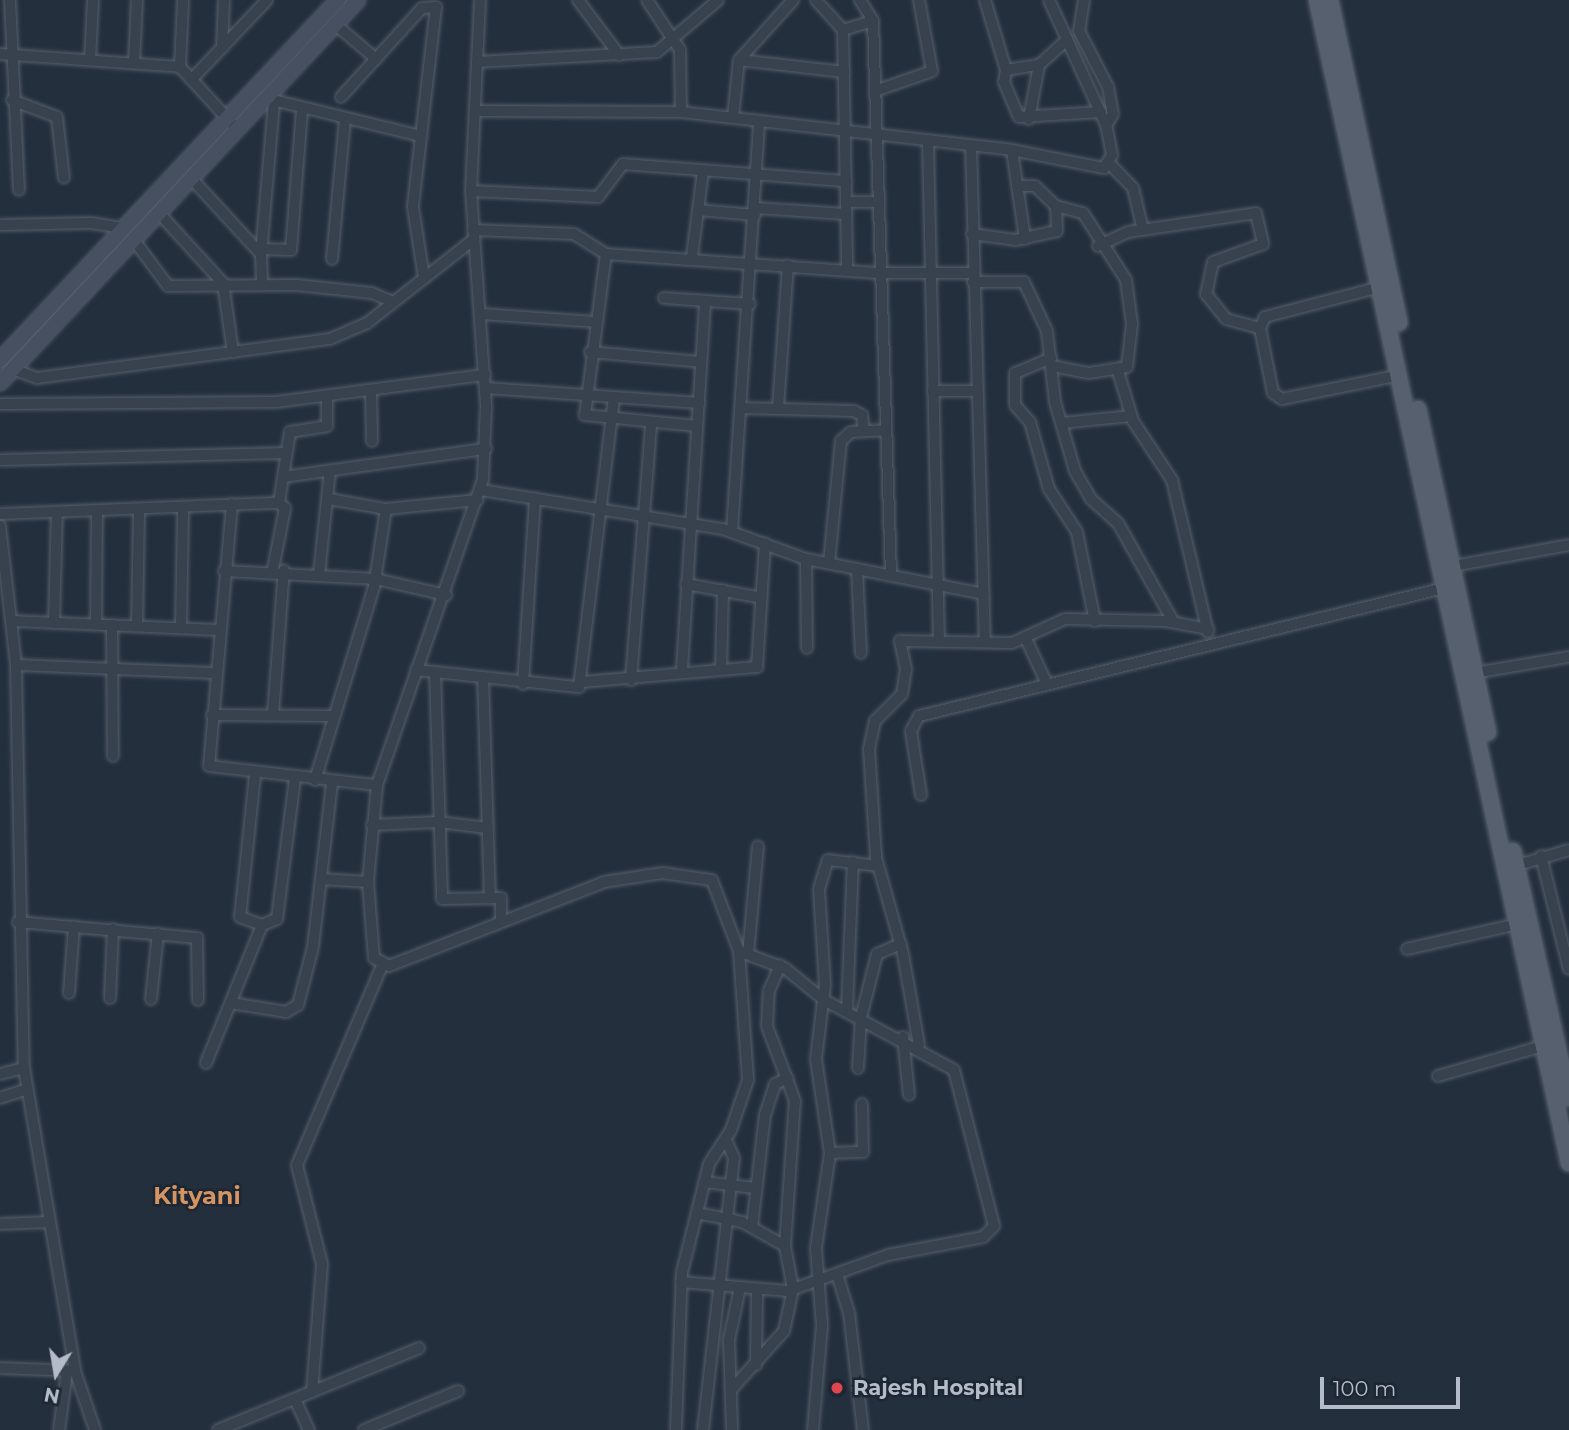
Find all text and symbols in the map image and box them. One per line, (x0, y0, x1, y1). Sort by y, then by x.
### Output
district label: Kityani (153, 1182, 241, 1210)
north arrow (21, 1339, 91, 1409)
scale bar (1324, 1364, 1464, 1408)
place label: Rajesh Hospital (853, 1375, 1023, 1401)
text: 100 m (1333, 1376, 1396, 1401)
marker: Rajesh Hospital (827, 1378, 847, 1398)
text: N (42, 1382, 62, 1408)

